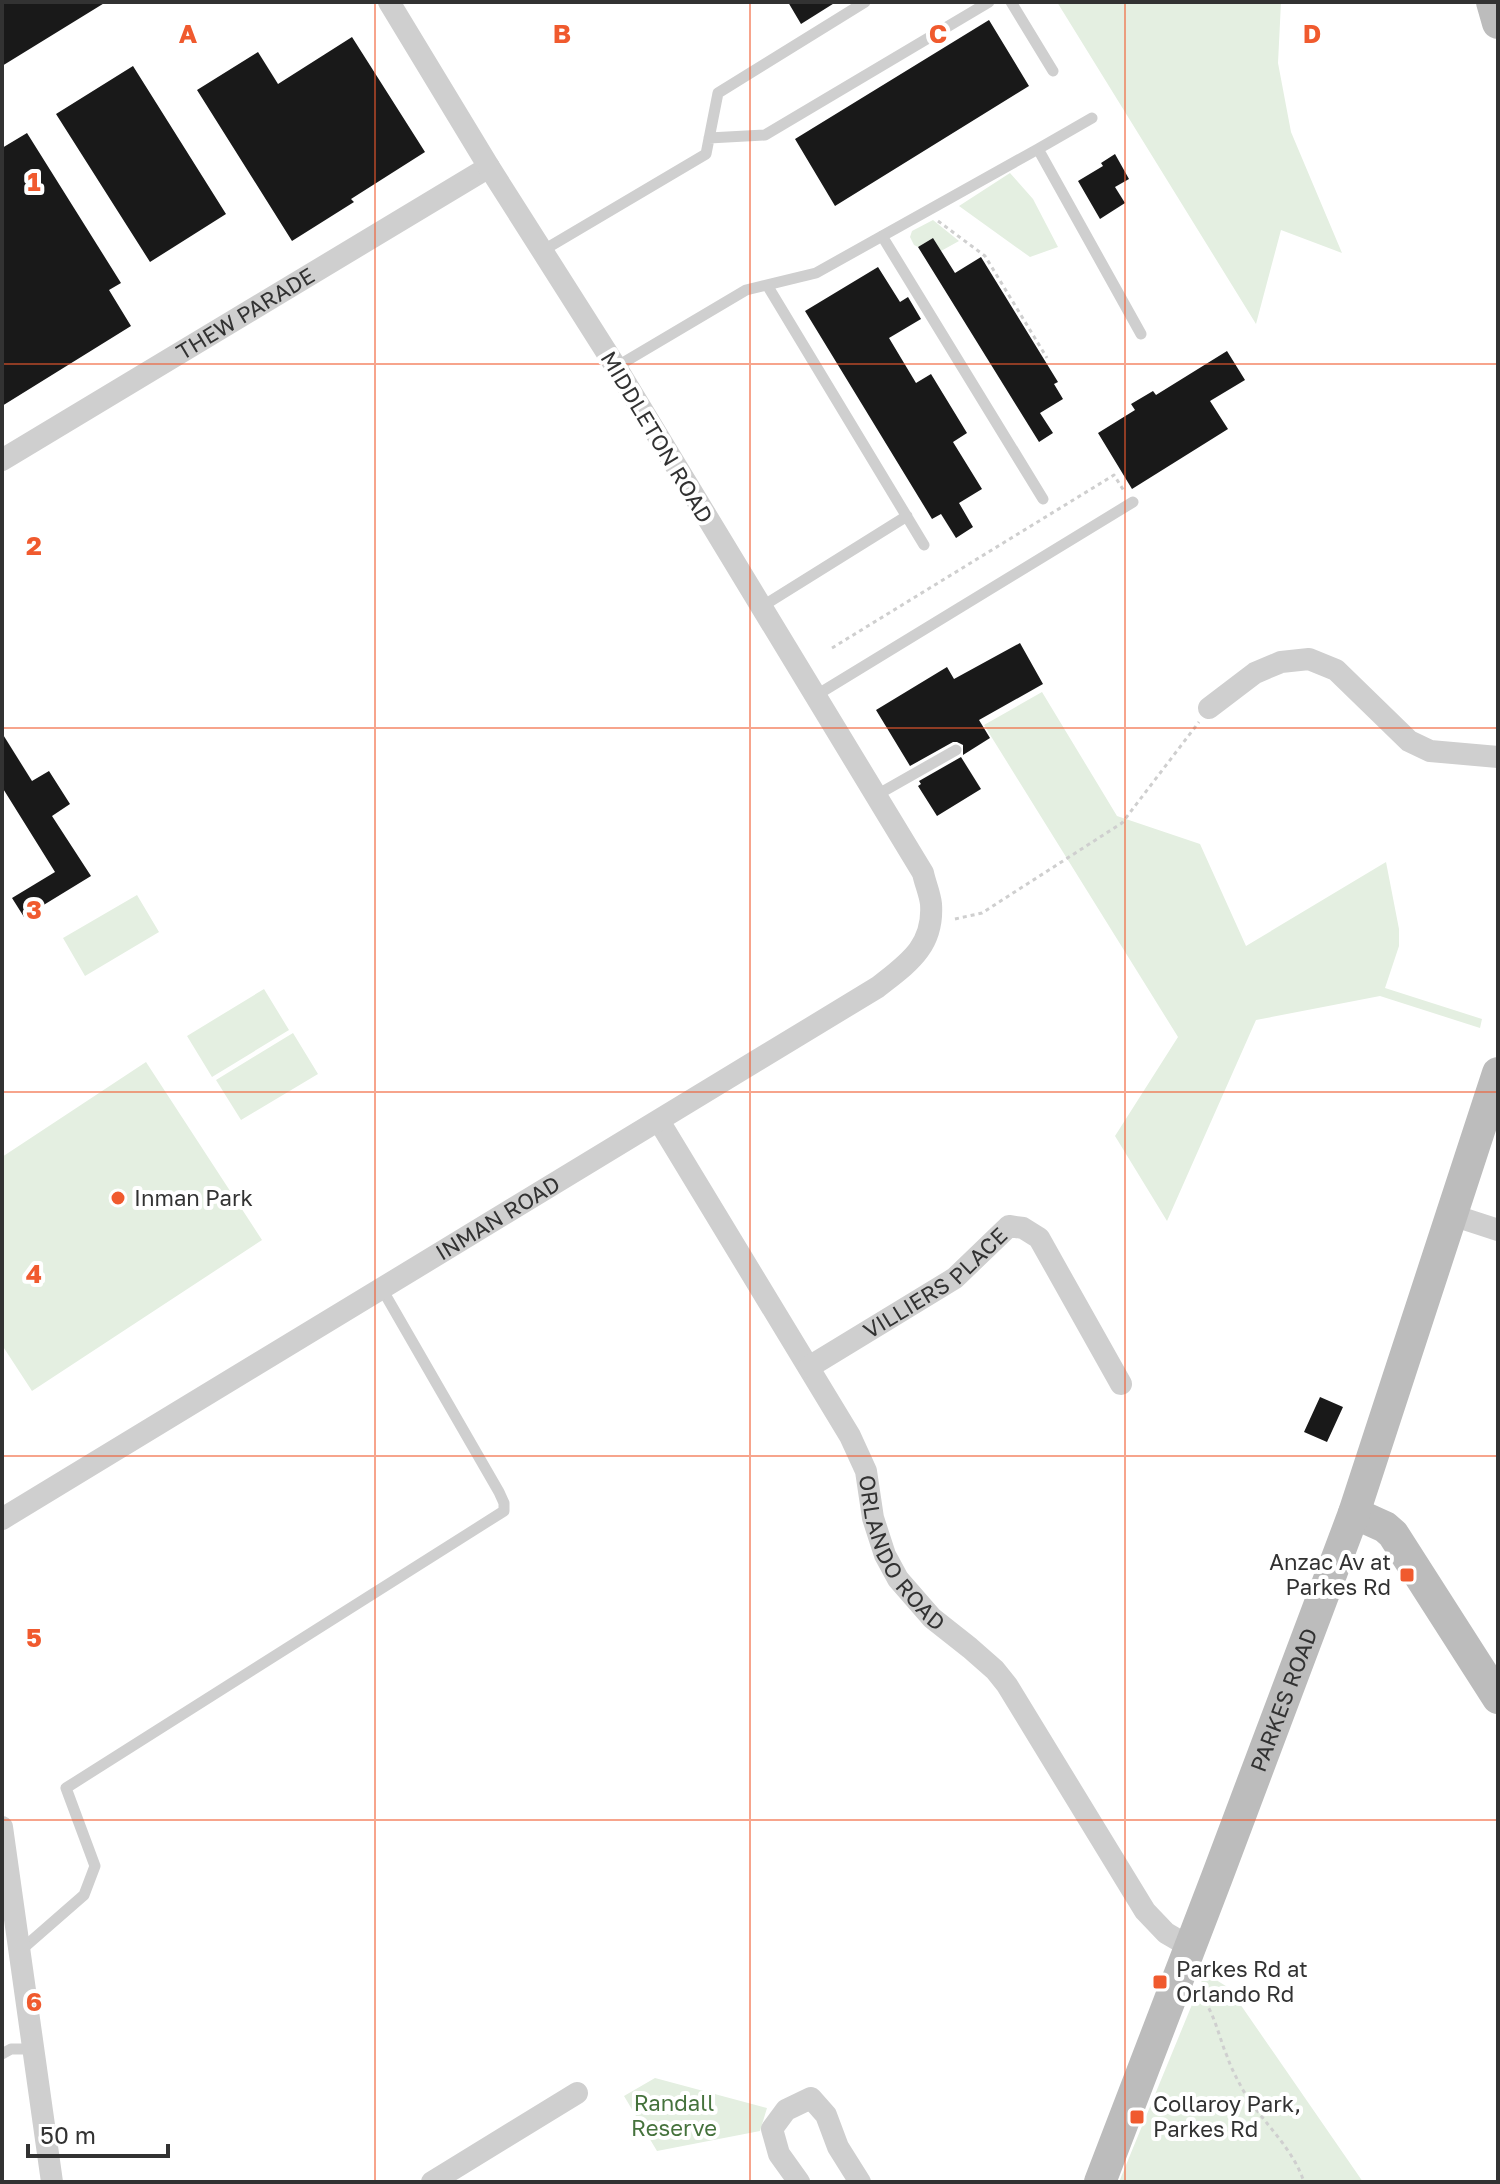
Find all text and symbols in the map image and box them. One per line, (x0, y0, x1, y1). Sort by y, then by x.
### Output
text: A (179, 18, 198, 49)
text: B (553, 18, 571, 49)
text: C (929, 18, 947, 49)
text: D (1303, 18, 1321, 49)
text: 1 (27, 166, 41, 197)
street label: THEW PARADE (171, 261, 319, 365)
street label: MIDDLETON ROAD (596, 346, 719, 527)
text: 2 (26, 530, 42, 561)
text: 3 (26, 894, 42, 925)
street label: INMAN ROAD (430, 1169, 565, 1266)
place label: Inman Park (134, 1184, 253, 1211)
marker: Inman Park (109, 1189, 127, 1207)
street label: VILLIERS PLACE (858, 1221, 1012, 1344)
text: 4 (26, 1258, 42, 1289)
street label: ORLANDO ROAD (854, 1473, 951, 1636)
place label: Anzac Av at Parkes Rd (1269, 1548, 1391, 1600)
marker: Anzac Av at Parkes Rd (1398, 1566, 1416, 1584)
text: 5 (26, 1622, 42, 1653)
street label: PARKES ROAD (1244, 1624, 1323, 1775)
place label: Parkes Rd at Orlando Rd (1176, 1955, 1308, 2007)
marker: Parkes Rd at Orlando Rd (1151, 1973, 1169, 1991)
text: 6 (26, 1986, 42, 2017)
park label: Randall Reserve (631, 2089, 717, 2141)
place label: Collaroy Park, Parkes Rd (1153, 2090, 1301, 2142)
scale bar (28, 2108, 168, 2158)
marker: Collaroy Park, Parkes Rd (1128, 2108, 1146, 2126)
text: 50 m (40, 2120, 96, 2149)

